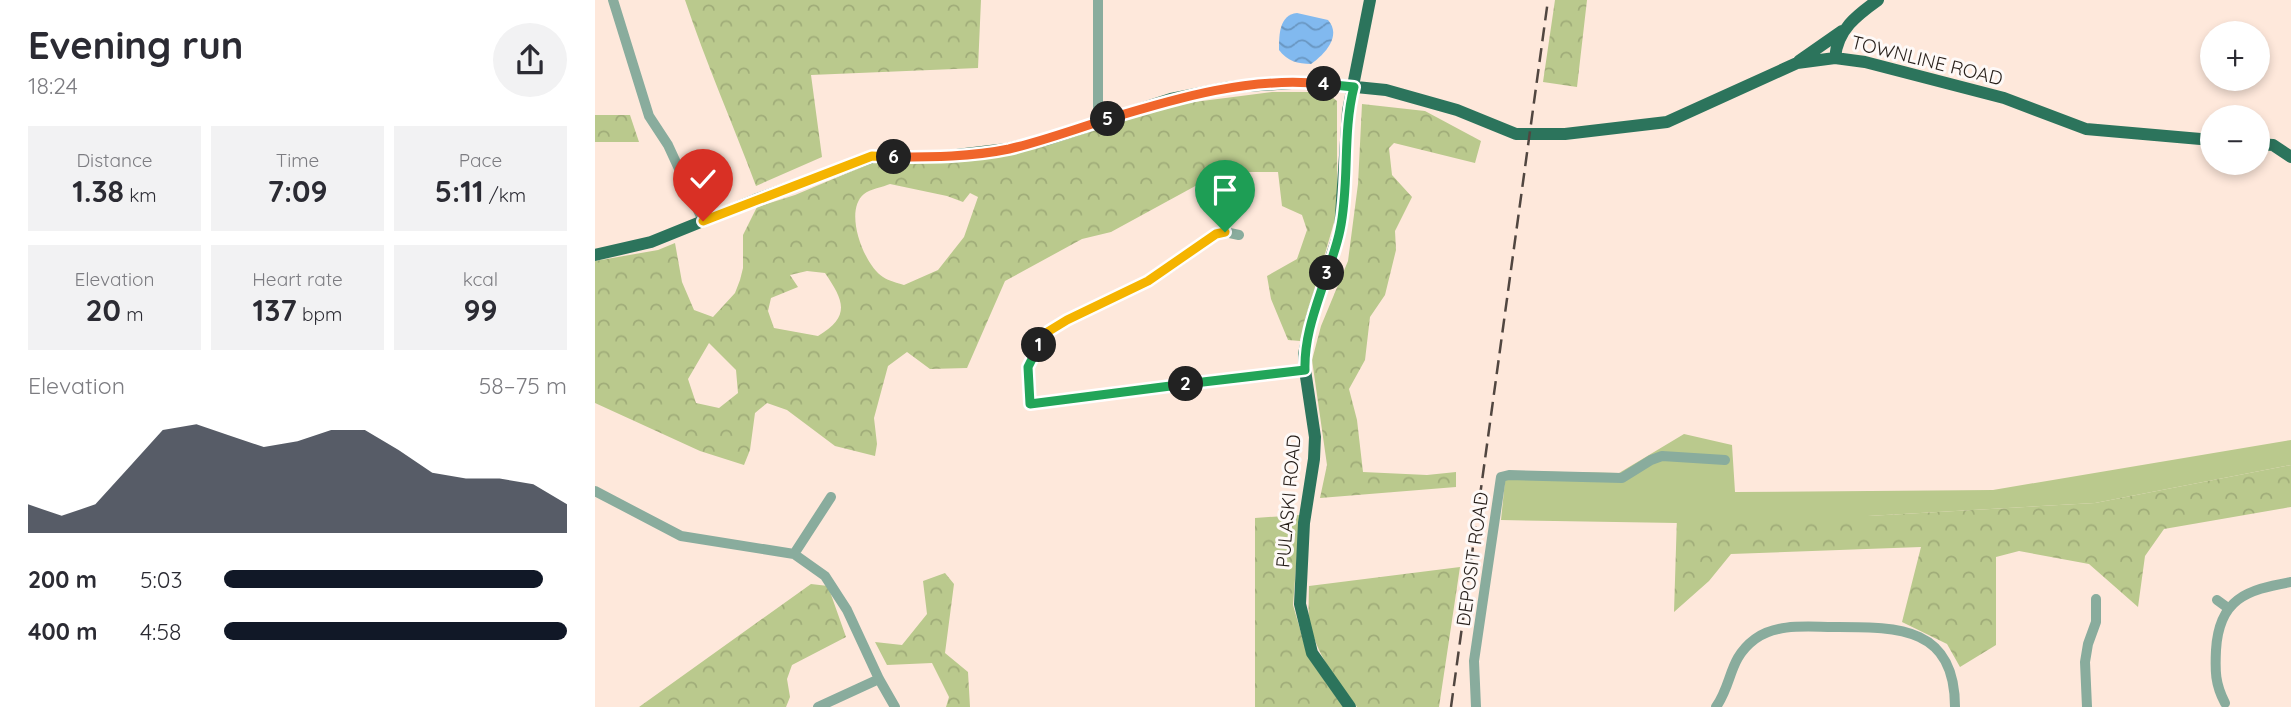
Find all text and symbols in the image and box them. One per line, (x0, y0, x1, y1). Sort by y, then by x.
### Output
text: Evening run (28, 21, 243, 69)
map controls (2200, 21, 2270, 175)
button: + (2200, 21, 2270, 91)
button: share (493, 23, 567, 97)
street label: TOWNLINE ROAD (1849, 30, 2005, 90)
pin: 4 (1307, 66, 1341, 102)
text: 18:24 (28, 71, 78, 100)
text: 4 (1318, 71, 1329, 95)
pin: 5 (1091, 102, 1125, 136)
button: − (2200, 105, 2270, 175)
text: 5 (1102, 106, 1113, 130)
pin: 6 (877, 140, 911, 174)
text: 6 (888, 144, 899, 168)
text: Distance (76, 148, 153, 172)
text: Time (276, 148, 319, 172)
text: Pace (459, 148, 502, 172)
pin (673, 149, 733, 221)
icon: check (684, 160, 722, 198)
pin (1195, 160, 1255, 232)
icon: arrive (1206, 171, 1244, 209)
text: 1.38 (72, 172, 124, 210)
text: 7:09 (267, 172, 328, 210)
text: 5:11 (435, 172, 484, 210)
text: km (124, 183, 157, 207)
text: /km (484, 183, 526, 207)
pin: 3 (1309, 256, 1345, 290)
text: 3 (1321, 260, 1332, 284)
text: Elevation (74, 267, 155, 291)
text: Heart rate (252, 267, 343, 291)
text: kcal (463, 267, 498, 291)
text: 20 (85, 291, 121, 329)
text: 137 (253, 291, 297, 329)
text: 99 (463, 291, 498, 329)
text: m (121, 302, 144, 326)
text: bpm (297, 302, 342, 326)
pin: 1 (1021, 328, 1057, 362)
text: 1 (1035, 332, 1042, 356)
pin: 2 (1169, 366, 1203, 402)
text: Elevation (28, 371, 125, 400)
text: 58–75 m (479, 371, 567, 400)
text: 2 (1180, 371, 1191, 395)
street label: PULASKI ROAD (1270, 433, 1306, 569)
street label: DEPOSIT ROAD (1451, 490, 1493, 628)
text: 200 m (28, 565, 97, 594)
text: 5:03 (140, 565, 183, 594)
text: 400 m (28, 617, 97, 646)
text: 4:58 (140, 617, 181, 646)

